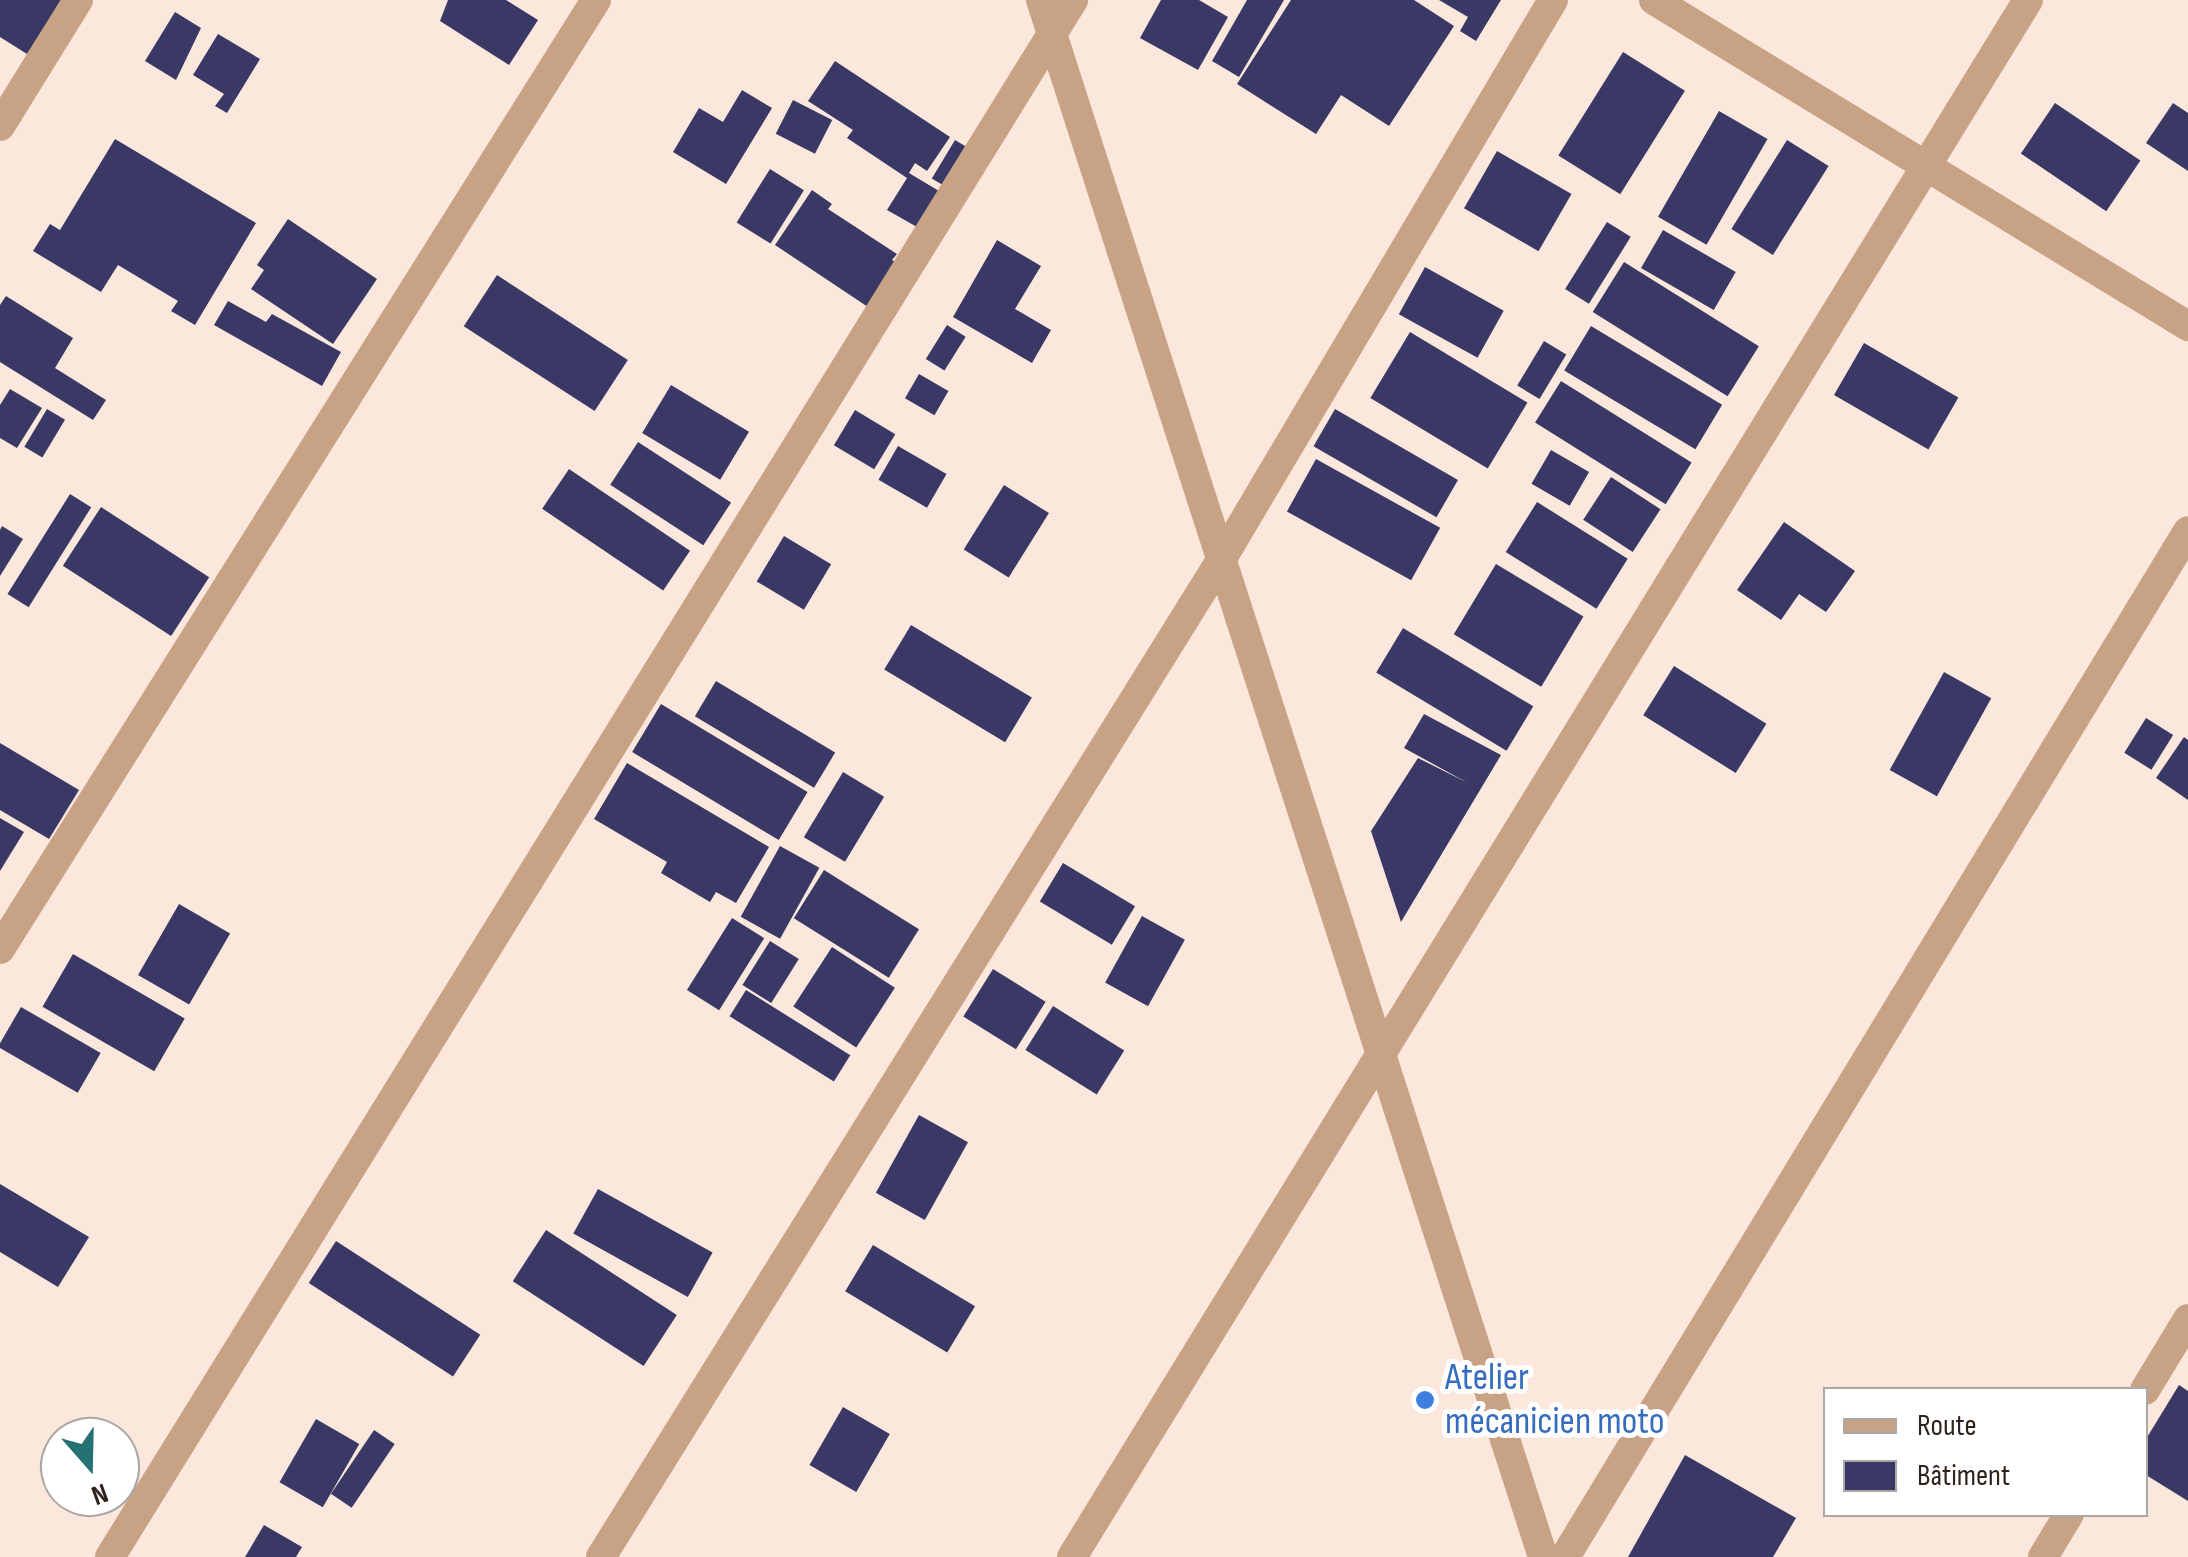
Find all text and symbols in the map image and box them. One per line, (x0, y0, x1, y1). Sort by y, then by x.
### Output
place label: Atelier mécanicien moto (1445, 1355, 1664, 1445)
legend (1823, 1387, 2148, 1517)
marker: Atelier mécanicien moto (1414, 1389, 1436, 1411)
text: Route (1917, 1408, 1976, 1444)
north arrow (40, 1417, 140, 1517)
text: Bâtiment (1917, 1458, 2010, 1494)
text: N (87, 1476, 112, 1512)

